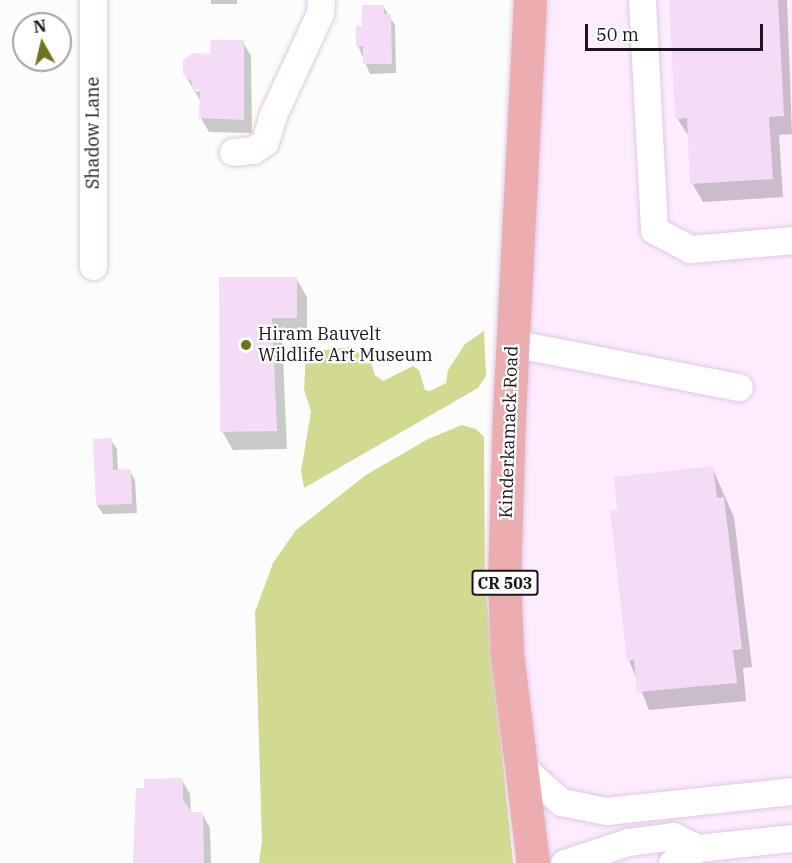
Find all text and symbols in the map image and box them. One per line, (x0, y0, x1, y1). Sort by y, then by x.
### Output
north arrow (12, 12, 72, 72)
scale bar (588, 12, 766, 50)
text: N (32, 15, 47, 37)
text: 50 m (596, 23, 639, 46)
street label: Shadow Lane (82, 77, 104, 189)
place label: Hiram Bauvelt Wildlife Art Museum (258, 324, 433, 366)
marker: Hiram Bauvelt Wildlife Art Museum (239, 338, 253, 352)
street label: Kinderkamack Road (495, 345, 523, 519)
road number: CR 503 (470, 570, 540, 596)

